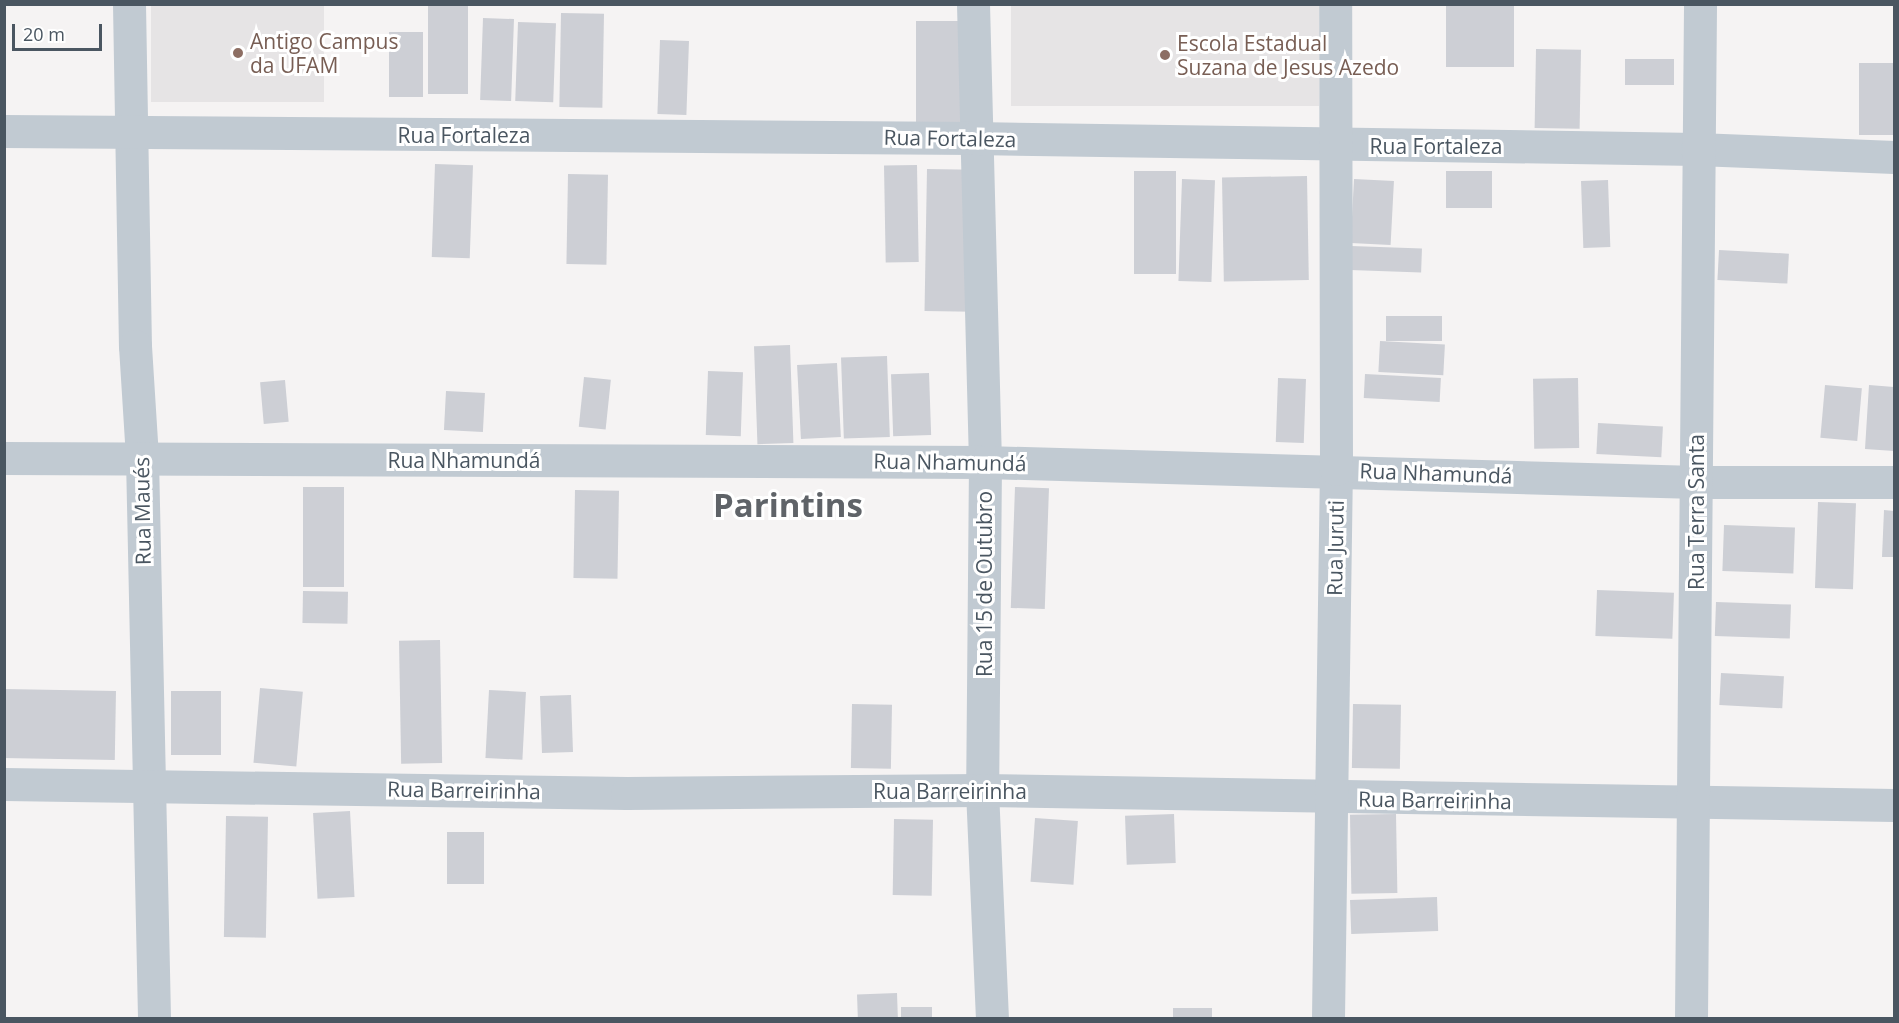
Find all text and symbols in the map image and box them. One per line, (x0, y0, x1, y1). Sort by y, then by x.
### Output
scale bar (15, 12, 105, 50)
text: 20 m (23, 22, 65, 46)
place label: Antigo Campus da UFAM (250, 28, 399, 78)
place label: Escola Estadual Suzana de Jesus Azedo (1177, 30, 1399, 80)
marker: Antigo Campus da UFAM (231, 46, 245, 60)
marker: Escola Estadual Suzana de Jesus Azedo (1158, 48, 1172, 62)
street label: Rua Fortaleza (398, 122, 530, 148)
street label: Rua Fortaleza (883, 124, 1017, 152)
street label: Rua Fortaleza (1370, 133, 1502, 159)
street label: Rua Terra Santa (1683, 434, 1709, 590)
street label: Rua Nhamundá (387, 447, 541, 473)
street label: Rua Nhamundá (873, 448, 1027, 476)
street label: Rua Maués (128, 457, 156, 565)
street label: Rua Nhamundá (1359, 458, 1513, 488)
district label: Parintins (713, 485, 863, 525)
street label: Rua 15 de Outubro (971, 491, 997, 677)
street label: Rua Juruti (1322, 500, 1348, 596)
street label: Rua Barreirinha (387, 776, 541, 804)
street label: Rua Barreirinha (873, 778, 1027, 804)
street label: Rua Barreirinha (1358, 786, 1512, 814)

